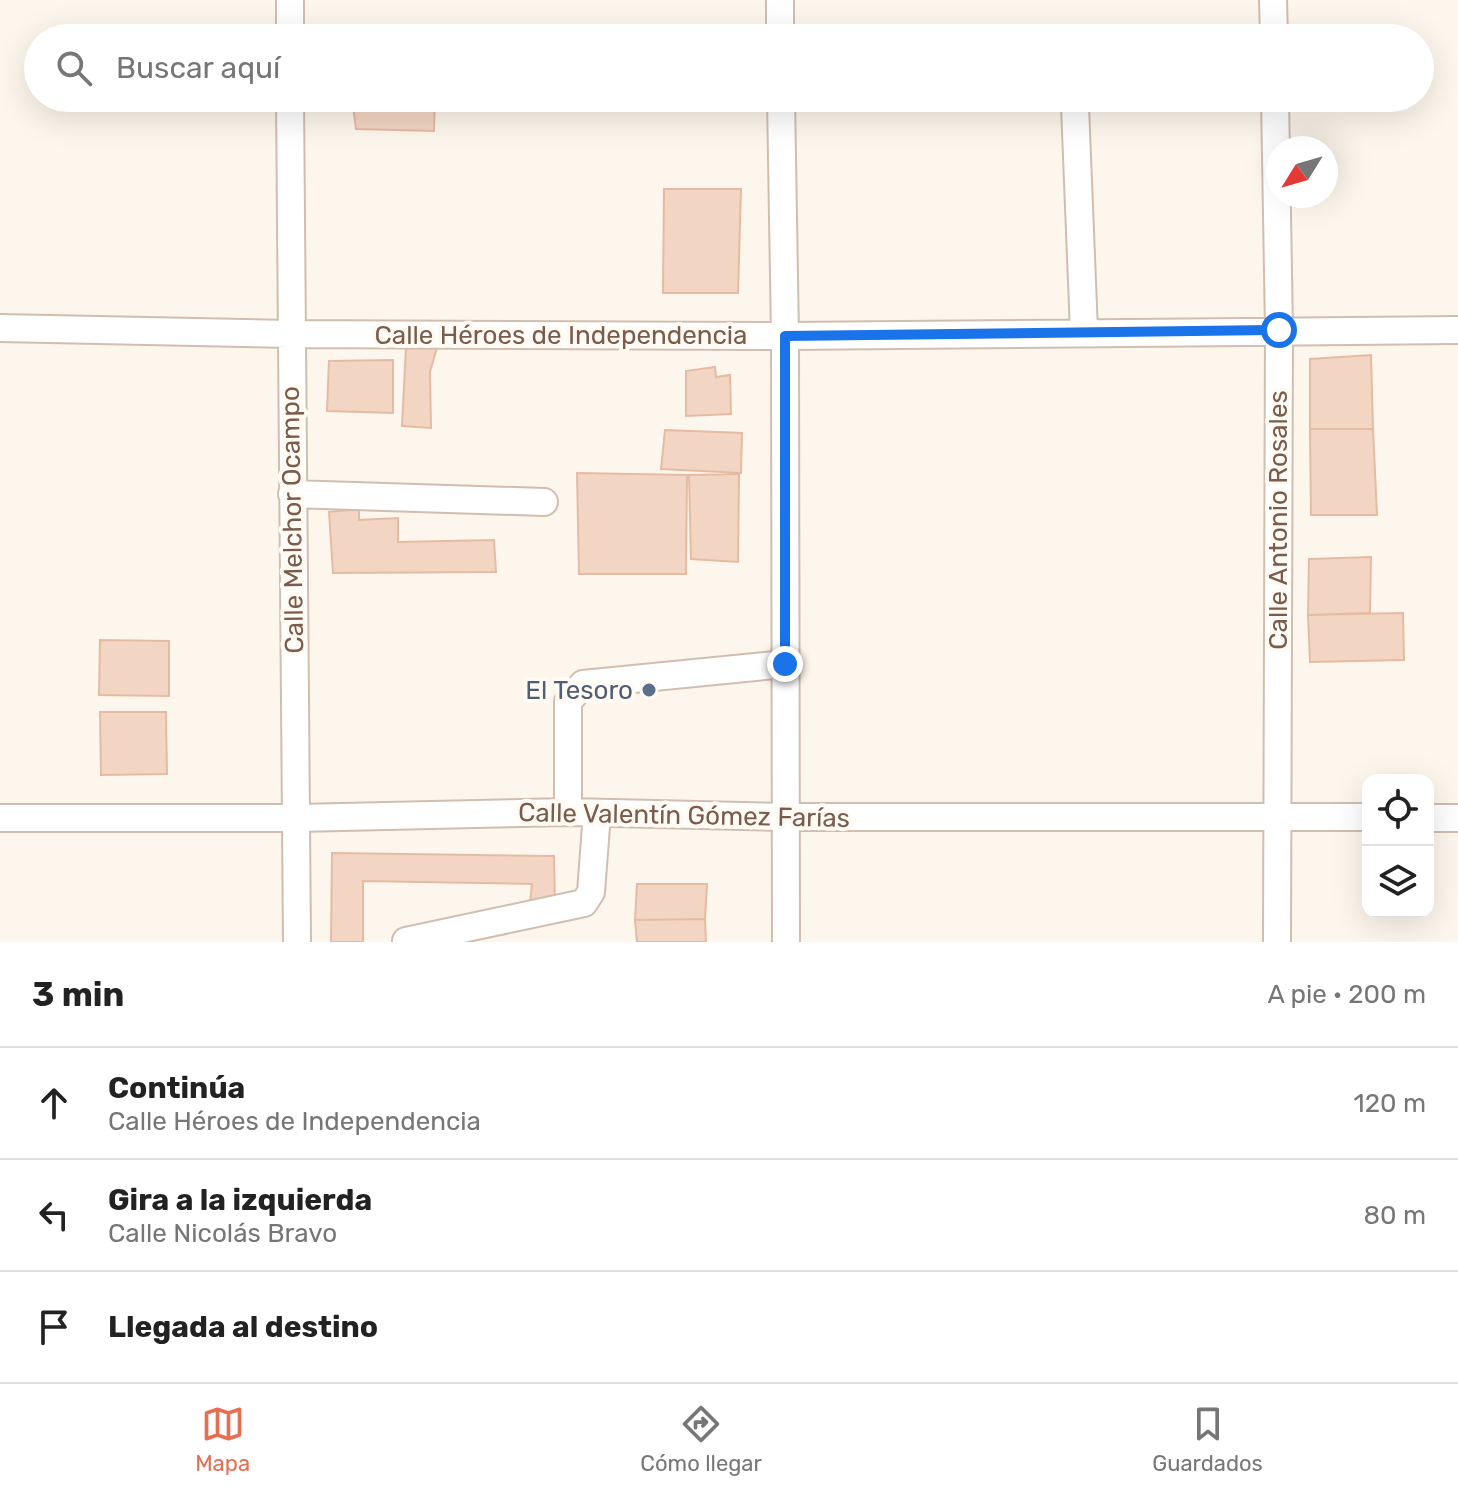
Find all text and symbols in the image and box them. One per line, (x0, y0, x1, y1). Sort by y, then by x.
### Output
search box (24, 24, 1434, 112)
icon: search (52, 46, 96, 90)
text: Buscar aquí (116, 50, 280, 86)
north arrow (1266, 136, 1338, 208)
route start (1261, 312, 1297, 348)
street label: Calle Héroes de Independencia (375, 320, 747, 351)
street label: Calle Melchor Ocampo (275, 386, 310, 654)
street label: Calle Antonio Rosales (1263, 390, 1294, 650)
route end (767, 646, 803, 682)
place label: El Tesoro (525, 675, 633, 706)
marker: El Tesoro (640, 681, 658, 699)
map controls (1362, 774, 1434, 918)
button: locate (1362, 774, 1434, 846)
street label: Calle Valentín Gómez Farías (518, 797, 850, 834)
button: layers (1362, 846, 1434, 918)
text: 3 min (32, 974, 124, 1015)
text: A pie · 200 m (1267, 979, 1426, 1010)
text: Continúa (108, 1070, 245, 1106)
icon: ahead (32, 1081, 76, 1125)
text: 120 m (1354, 1088, 1426, 1119)
text: Calle Héroes de Independencia (108, 1106, 481, 1137)
text: Gira a la izquierda (108, 1182, 372, 1218)
icon: left (32, 1193, 76, 1237)
text: 80 m (1363, 1200, 1426, 1231)
text: Calle Nicolás Bravo (108, 1218, 337, 1249)
icon: arrive (32, 1305, 76, 1349)
text: Llegada al destino (108, 1309, 378, 1345)
tab: Mapa (195, 1402, 250, 1477)
tab: Cómo llegar (640, 1402, 762, 1477)
tab: Guardados (1152, 1402, 1263, 1477)

